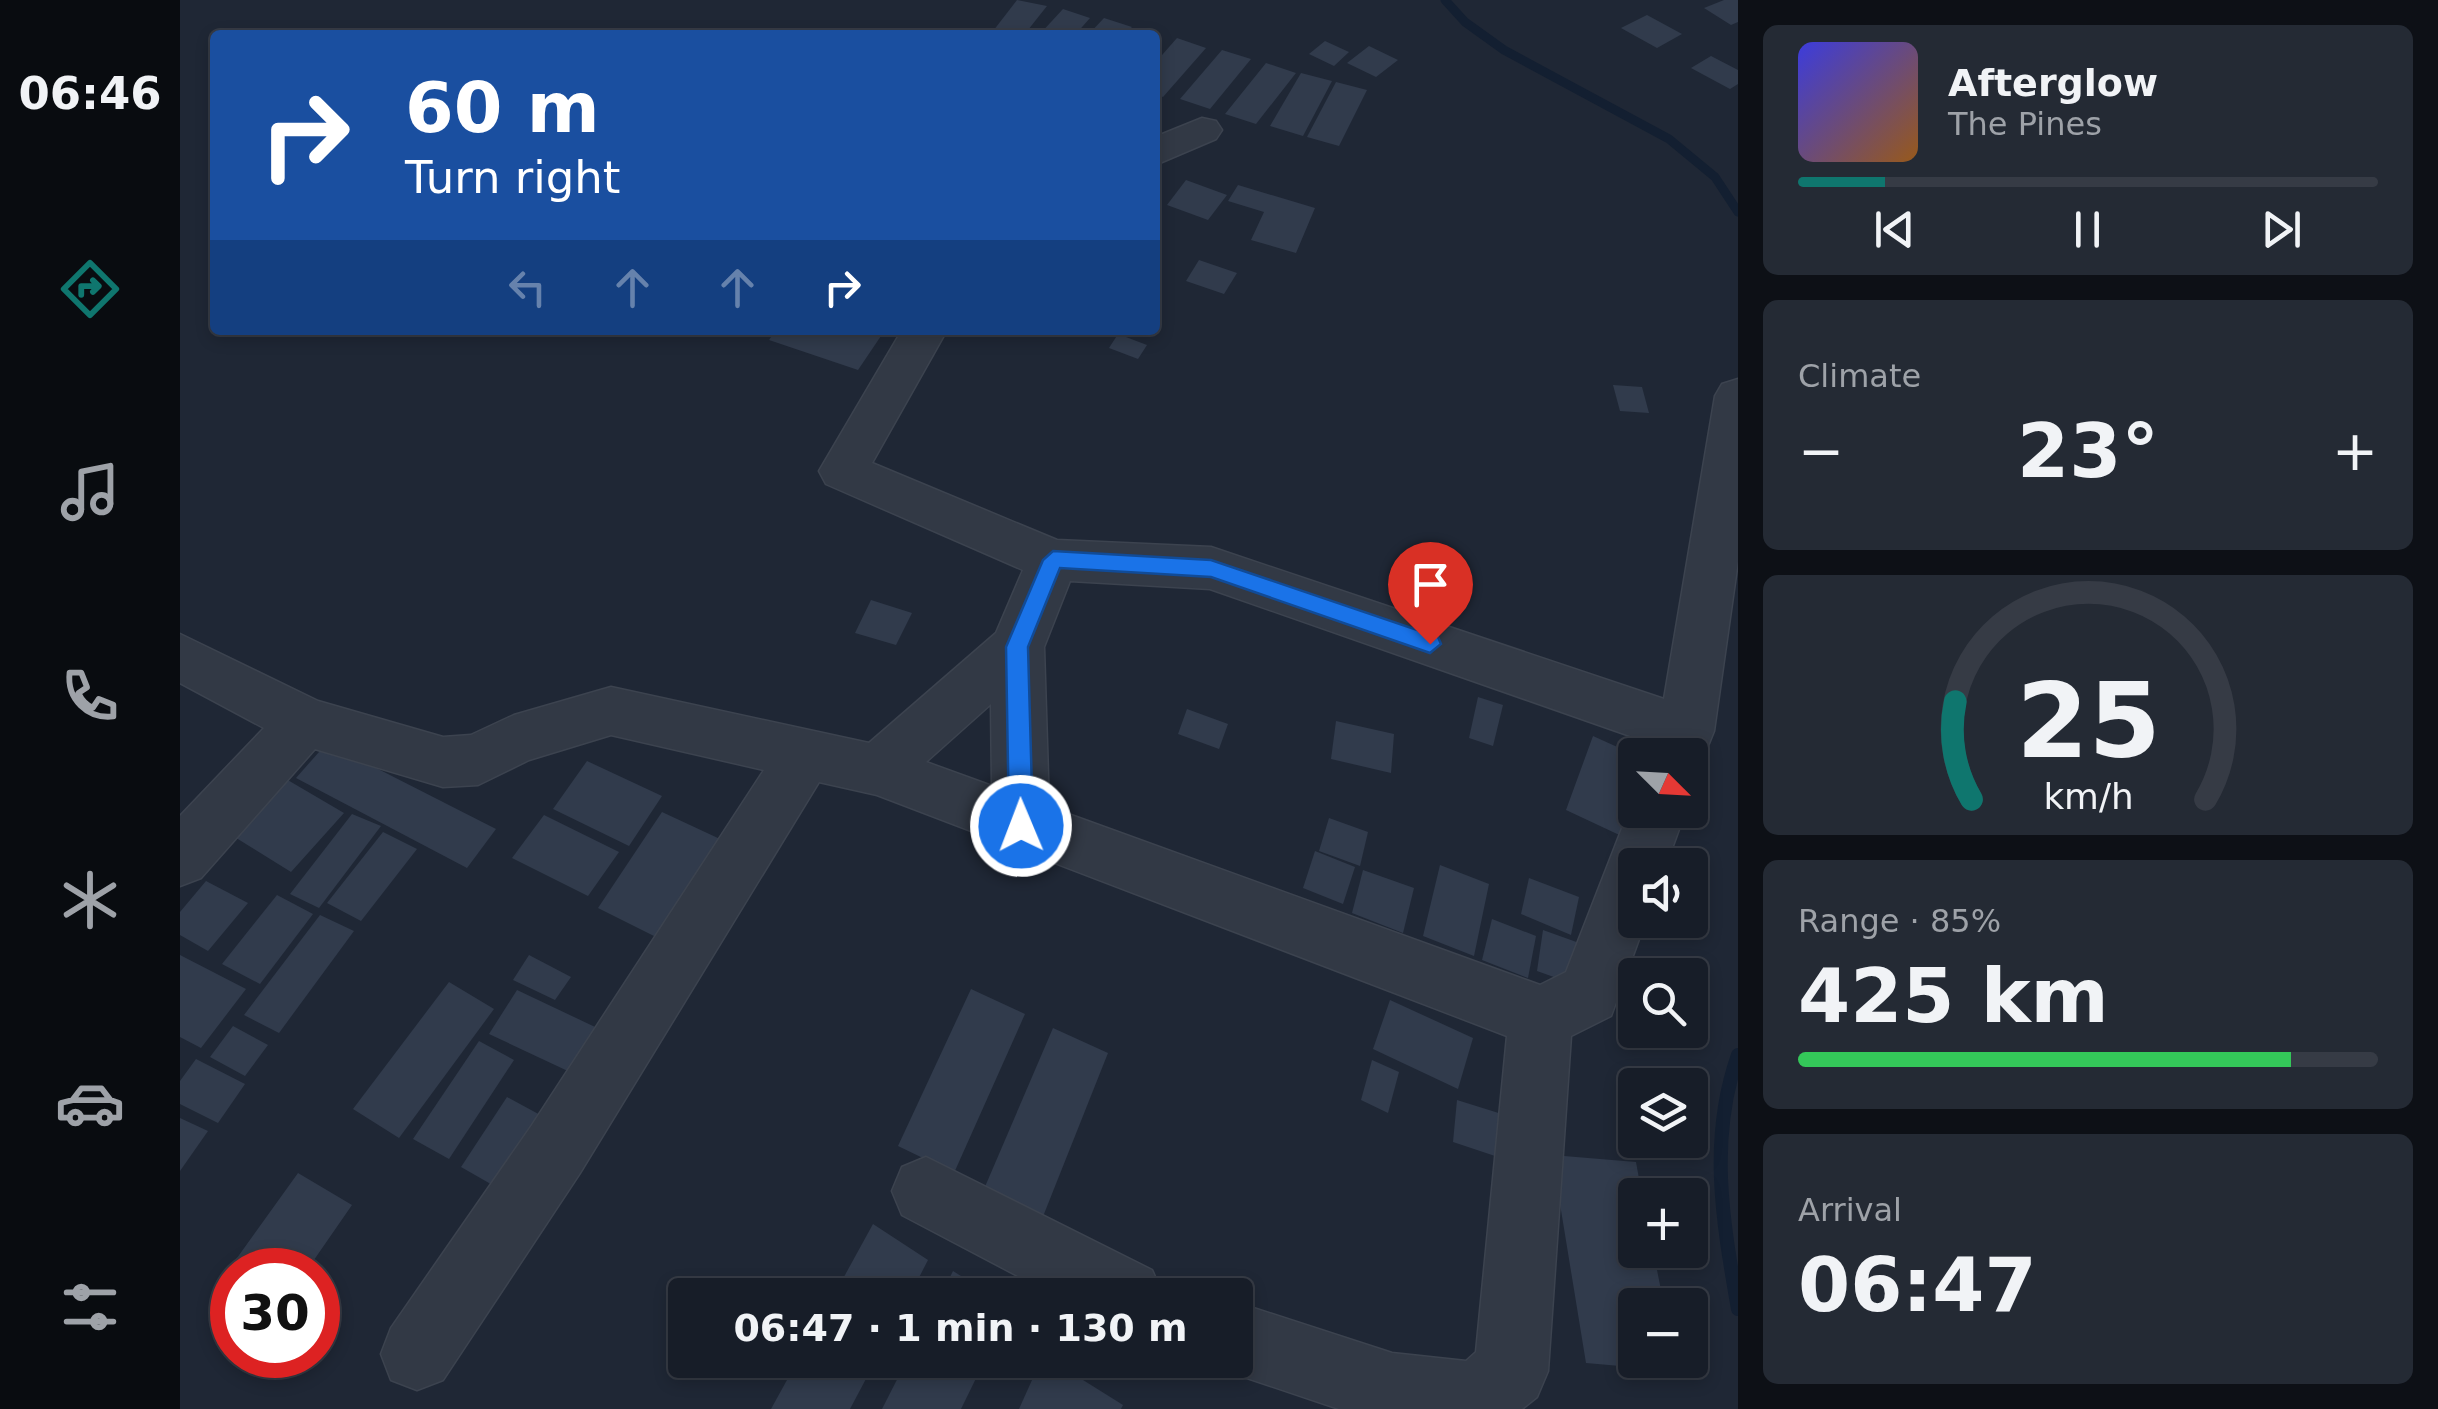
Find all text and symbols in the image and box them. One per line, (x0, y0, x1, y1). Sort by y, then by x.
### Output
text: Afterglow (1948, 61, 2158, 105)
text: 06:46 (18, 67, 162, 120)
text: 60 m (405, 67, 600, 149)
icon: right (240, 70, 370, 200)
text: The Pines (1948, 105, 2102, 143)
text: Turn right (405, 151, 620, 204)
icon: previous (1867, 202, 1922, 257)
icon: pause (2060, 202, 2115, 257)
icon: next (2254, 202, 2309, 257)
icon: directions (55, 254, 125, 324)
icon: left (500, 260, 555, 315)
icon: ahead (605, 260, 660, 315)
icon: ahead (710, 260, 765, 315)
icon: right (815, 260, 870, 315)
text: Climate (1798, 357, 1921, 395)
text: 23° (2017, 407, 2159, 495)
text: − (1798, 419, 1844, 483)
text: + (2332, 419, 2378, 483)
icon: music (55, 457, 125, 527)
pin (1388, 542, 1473, 645)
icon: arrive (1403, 557, 1458, 612)
text: 25 (2016, 660, 2160, 782)
icon: phone (55, 661, 125, 731)
north arrow (1618, 738, 1708, 828)
map controls (1618, 738, 1708, 1378)
position arrow (969, 774, 1073, 878)
text: km/h (2043, 776, 2133, 817)
button: sound (1618, 848, 1708, 938)
icon: climate (55, 865, 125, 935)
text: Range · 85% (1798, 902, 2001, 940)
text: 425 km (1798, 952, 2109, 1040)
button: search (1618, 958, 1708, 1048)
icon: car (55, 1068, 125, 1138)
button: layers (1618, 1068, 1708, 1158)
button: + (1618, 1178, 1708, 1268)
text: Arrival (1798, 1191, 1902, 1229)
text: 06:47 (1798, 1241, 2037, 1329)
speed limit sign: 30 (210, 1248, 340, 1378)
icon: filters (55, 1272, 125, 1342)
button: − (1618, 1288, 1708, 1378)
text: 06:47 · 1 min · 130 m (733, 1306, 1188, 1350)

